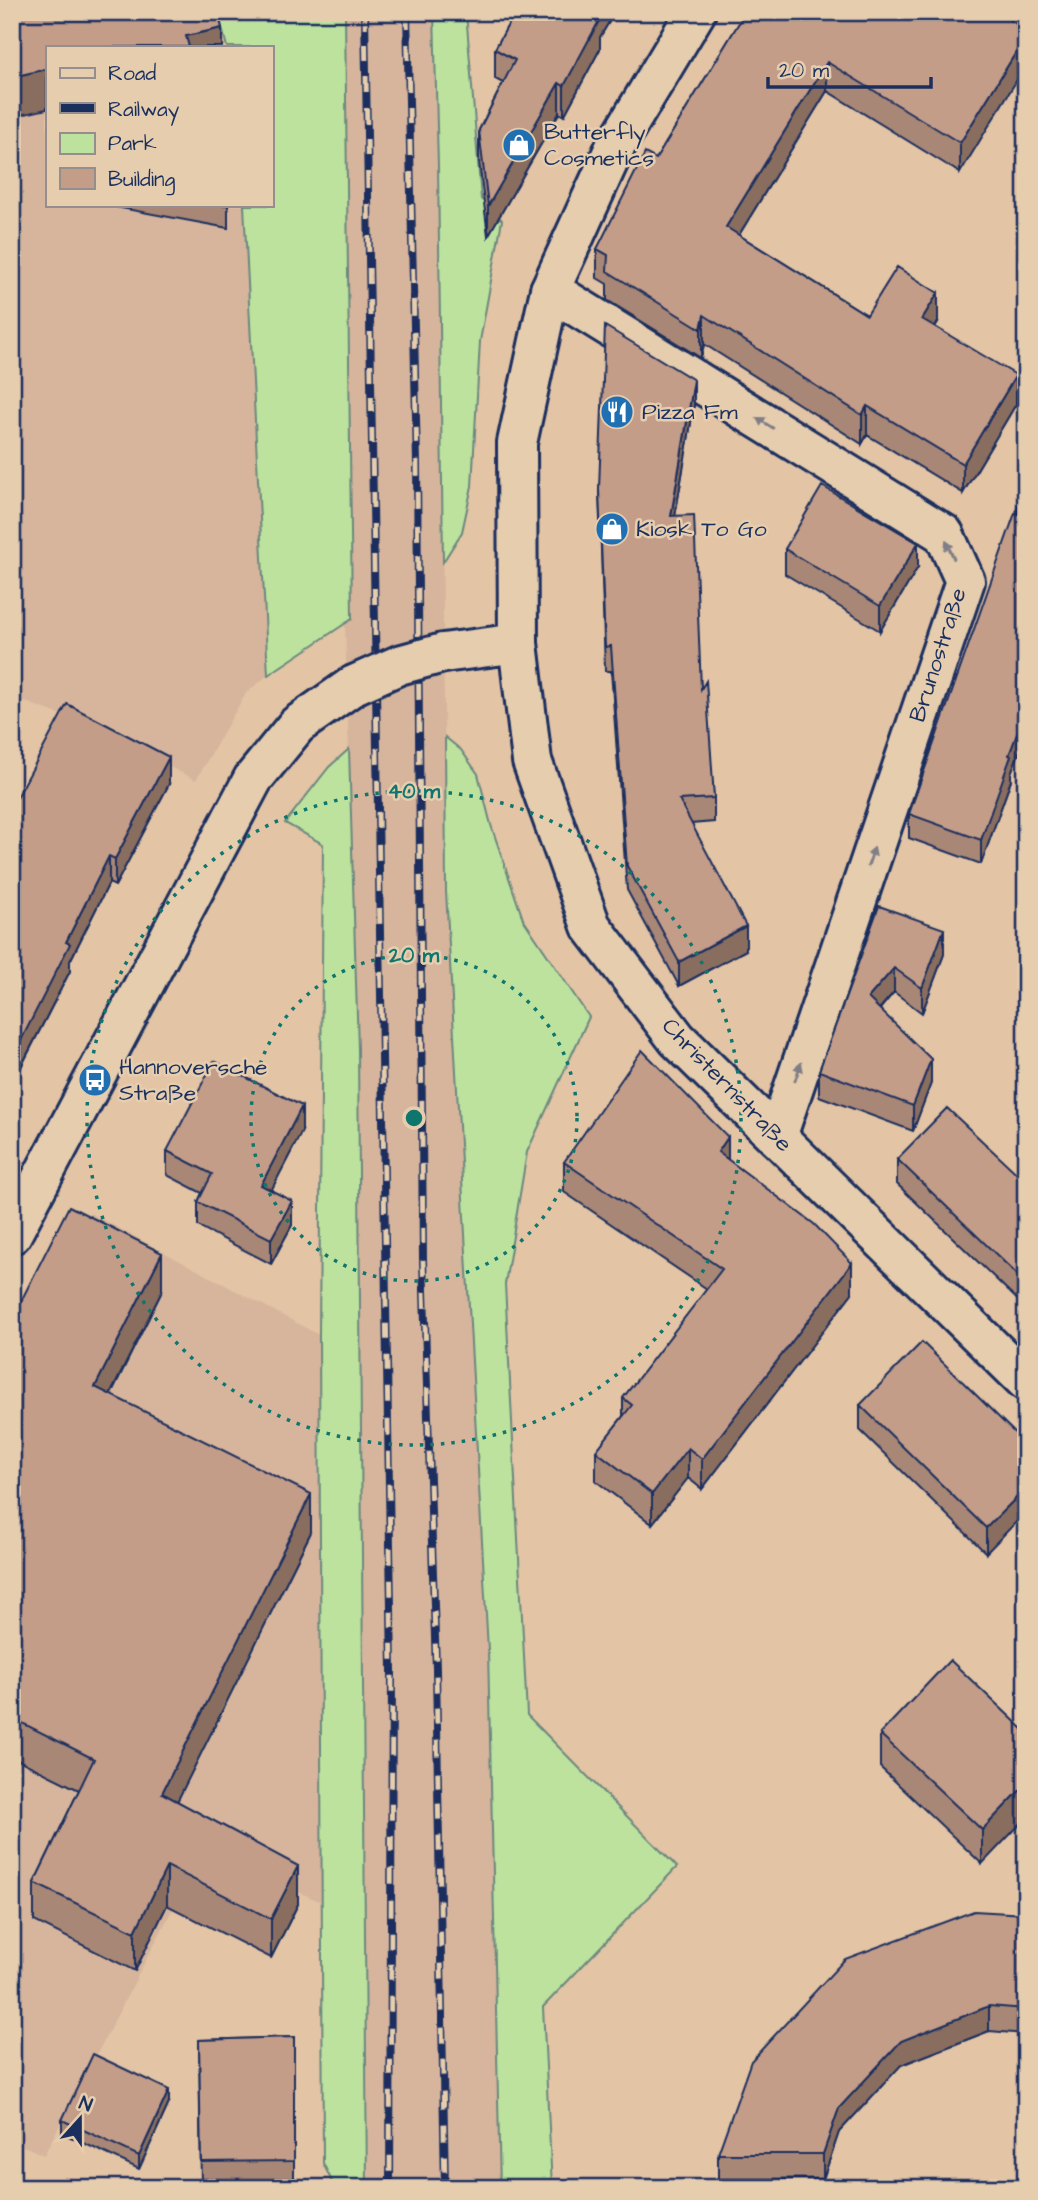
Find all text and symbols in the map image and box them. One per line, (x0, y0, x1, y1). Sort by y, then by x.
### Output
legend (46, 46, 273, 206)
scale bar (768, 46, 931, 90)
text: 20 m (779, 56, 830, 85)
text: Road (108, 59, 156, 88)
text: Railway (108, 95, 180, 126)
place label: Butterfly Cosmetics (544, 116, 654, 174)
shop icon: Butterfly Cosmetics (500, 126, 538, 164)
text: Park (108, 129, 157, 158)
text: Building (108, 165, 176, 196)
restaurant icon: Pizza Fm (598, 393, 636, 431)
place label: Pizza Fm (642, 396, 738, 428)
one-way arrow (755, 417, 774, 430)
shop icon: Kiosk To Go (593, 510, 631, 548)
place label: Kiosk To Go (636, 513, 767, 545)
one-way arrow (945, 539, 956, 560)
street label: Brunostraße (901, 584, 975, 726)
text: 40 m (388, 777, 441, 806)
one-way arrow (866, 846, 877, 867)
text: 20 m (388, 941, 440, 970)
street label: Christernstraße (655, 1011, 799, 1159)
place label: Hannoversche Straße (119, 1051, 268, 1109)
bus stop icon: Hannoversche Straße (76, 1061, 114, 1099)
one-way arrow (794, 1062, 804, 1083)
centre of rings (402, 1106, 426, 1130)
north arrow (46, 2084, 116, 2154)
text: N (75, 2090, 96, 2119)

